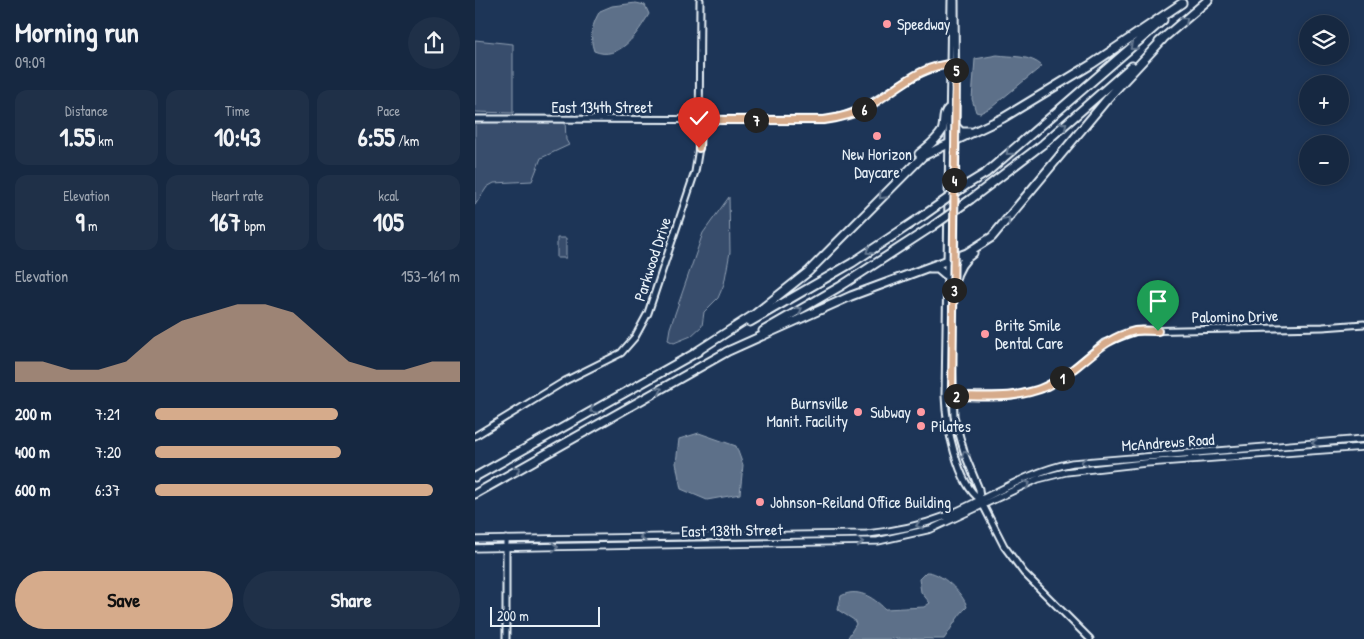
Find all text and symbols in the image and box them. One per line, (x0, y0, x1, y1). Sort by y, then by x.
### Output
text: Morning run (15, 13, 139, 51)
place label: Speedway (897, 13, 951, 35)
map controls (1299, 15, 1349, 185)
button: layers (1299, 15, 1349, 65)
one-way arrow (1180, 16, 1189, 25)
button: share (408, 17, 460, 69)
marker: Speedway (881, 18, 893, 30)
one-way arrow (1129, 41, 1138, 50)
text: 09:09 (15, 51, 45, 73)
pin: 5 (943, 58, 969, 82)
text: 5 (954, 61, 959, 80)
button: + (1299, 75, 1349, 125)
street label: East 134th Street (552, 96, 653, 118)
pin: 6 (851, 96, 877, 122)
pin (678, 97, 720, 148)
text: 6 (862, 100, 867, 119)
text: Distance (65, 101, 108, 120)
text: Time (225, 101, 250, 120)
text: Pace (377, 101, 400, 120)
icon: check (685, 104, 713, 132)
pin: 7 (743, 108, 769, 132)
text: 7 (753, 111, 760, 130)
text: 1.55 (59, 120, 95, 154)
text: 10:43 (214, 120, 261, 154)
text: 6:55 (358, 120, 395, 154)
one-way arrow (1058, 122, 1067, 131)
marker: New Horizon Daycare (871, 130, 883, 142)
text: km (95, 131, 114, 150)
text: /km (395, 131, 419, 150)
button: − (1299, 135, 1349, 185)
place label: New Horizon Daycare (842, 143, 912, 183)
one-way arrow (1006, 147, 1015, 156)
pin: 4 (941, 168, 967, 192)
text: 4 (952, 171, 957, 190)
text: Elevation (63, 186, 110, 205)
text: Heart rate (211, 186, 264, 205)
text: kcal (378, 186, 399, 205)
one-way arrow (879, 190, 888, 199)
text: 9 (76, 205, 85, 239)
text: 167 (210, 205, 241, 239)
text: 105 (373, 205, 404, 239)
street label: Parkwood Drive (628, 214, 676, 304)
text: m (85, 216, 97, 235)
text: bpm (241, 216, 265, 235)
one-way arrow (1002, 217, 1011, 226)
one-way arrow (865, 245, 874, 255)
text: Elevation (15, 265, 68, 287)
text: 153–161 m (401, 265, 460, 287)
pin: 3 (941, 278, 967, 302)
pin (1137, 280, 1179, 331)
text: 3 (951, 281, 958, 300)
icon: arrive (1144, 287, 1172, 315)
street label: Palomino Drive (1192, 304, 1279, 328)
one-way arrow (794, 307, 803, 317)
place label: Brite Smile Dental Care (995, 314, 1064, 354)
marker: Brite Smile Dental Care (979, 328, 991, 340)
pin: 1 (1049, 366, 1075, 390)
text: 1 (1060, 369, 1065, 388)
pin: 2 (943, 384, 969, 408)
one-way arrow (654, 386, 663, 396)
text: 2 (953, 387, 960, 406)
place label: Burnsville Manit. Facility (767, 392, 849, 432)
place label: Subway (870, 401, 911, 423)
text: 200 m (15, 403, 51, 425)
text: 7:21 (95, 403, 120, 425)
one-way arrow (589, 404, 598, 414)
marker: Burnsville Manit. Facility (852, 406, 864, 418)
marker: Subway (915, 406, 927, 418)
place label: Pilates (931, 415, 971, 437)
marker: Pilates (915, 420, 927, 432)
street label: McAndrews Road (1121, 428, 1215, 456)
one-way arrow (1311, 438, 1319, 449)
text: 400 m (15, 441, 50, 463)
text: 7:20 (95, 441, 121, 463)
one-way arrow (961, 450, 971, 459)
one-way arrow (1079, 456, 1087, 467)
one-way arrow (512, 465, 521, 475)
text: 600 m (15, 479, 50, 501)
text: 6:37 (95, 479, 120, 501)
one-way arrow (1022, 480, 1031, 491)
place label: Johnson-Reiland Office Building (770, 491, 951, 513)
marker: Johnson-Reiland Office Building (754, 496, 766, 508)
street label: East 138th Street (681, 518, 784, 542)
one-way arrow (916, 519, 924, 529)
one-way arrow (638, 532, 646, 542)
one-way arrow (856, 537, 864, 547)
one-way arrow (551, 542, 559, 553)
button: Save (15, 571, 233, 629)
button: Share (243, 571, 460, 629)
scale bar (490, 604, 600, 627)
text: 200 m (497, 606, 529, 625)

